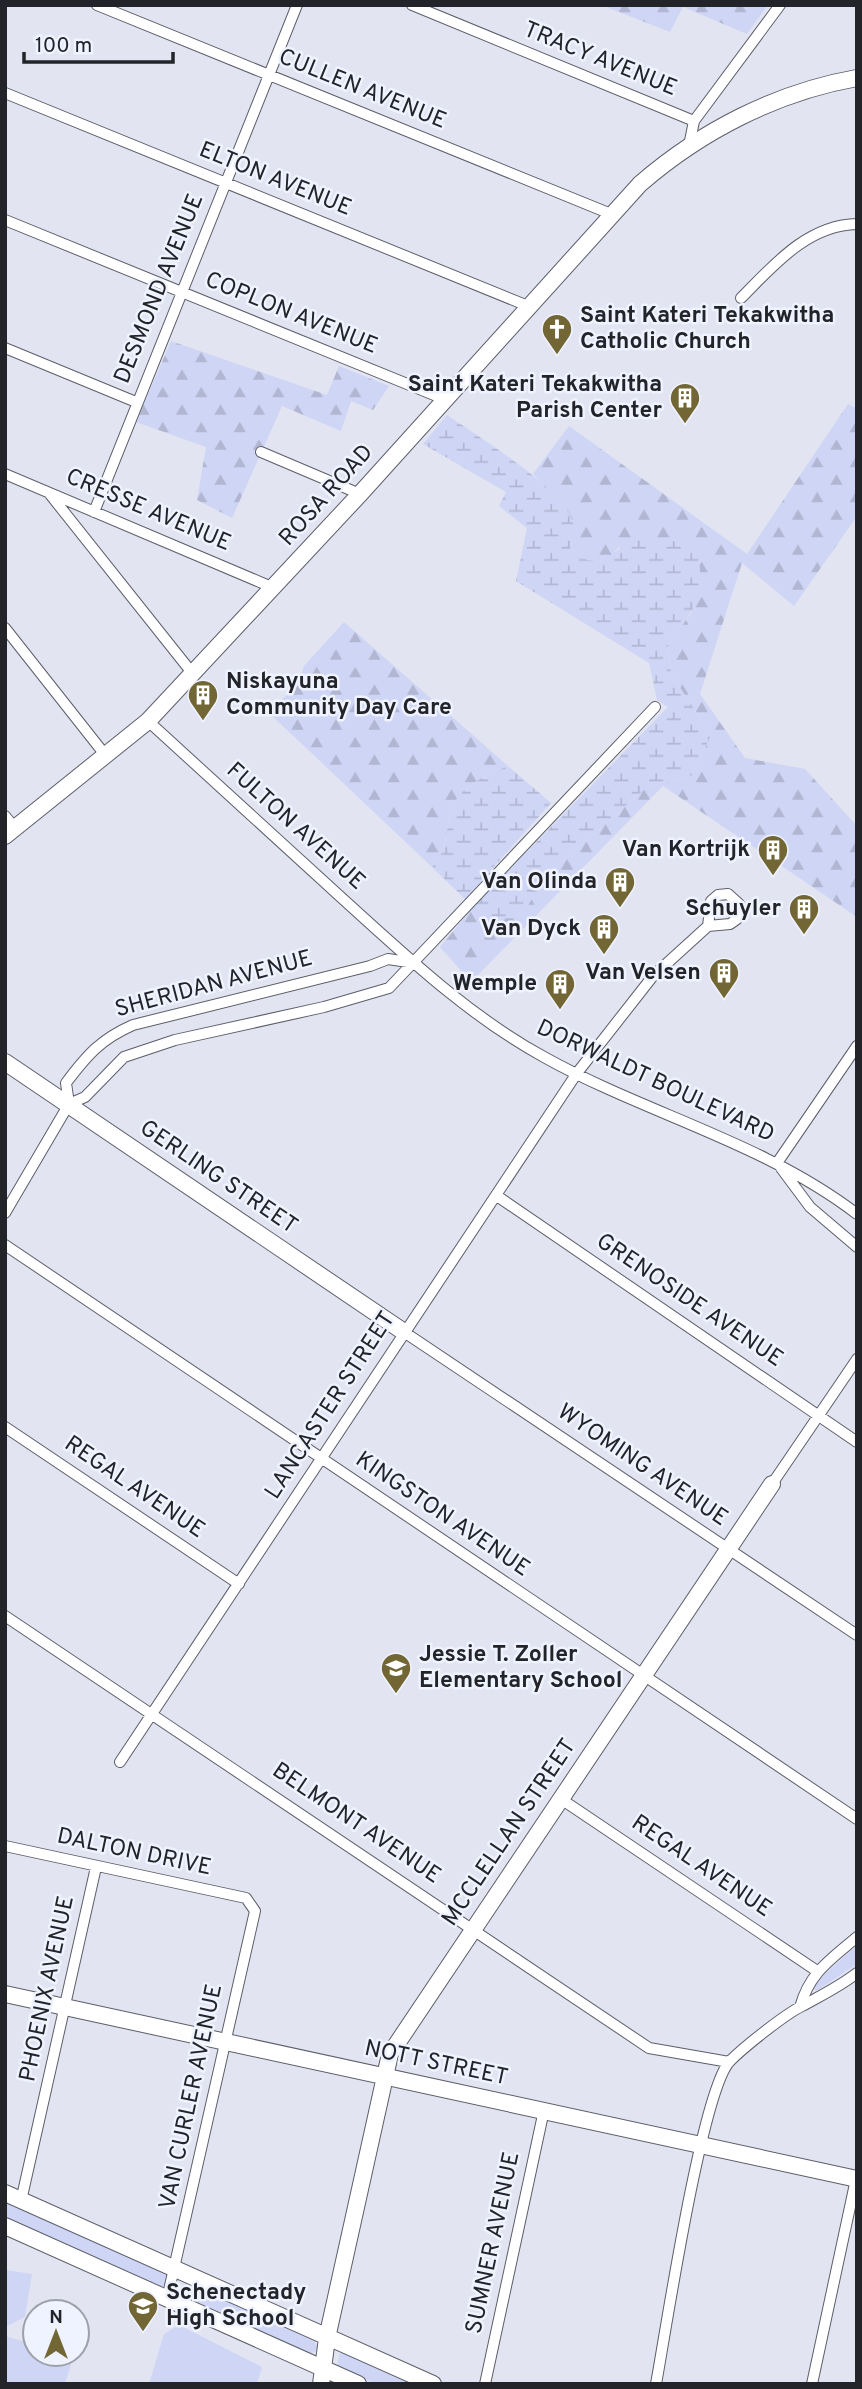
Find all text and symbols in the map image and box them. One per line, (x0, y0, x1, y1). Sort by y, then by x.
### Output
street label: TRACY AVENUE (519, 16, 681, 104)
scale bar (24, 21, 173, 65)
text: 100 m (35, 33, 92, 60)
street label: CULLEN AVENUE (274, 43, 450, 137)
street label: ELTON AVENUE (194, 136, 356, 224)
street label: DESMOND AVENUE (109, 190, 211, 388)
street label: COPLON AVENUE (200, 266, 382, 362)
place label: Saint Kateri Tekakwitha Catholic Church (580, 302, 834, 357)
church icon: Saint Kateri Tekakwitha Catholic Church (540, 312, 574, 356)
place label: Saint Kateri Tekakwitha Parish Center (408, 371, 662, 426)
building icon: Saint Kateri Tekakwitha Parish Center (668, 381, 702, 425)
street label: ROSA ROAD (274, 439, 380, 553)
street label: CRESSE AVENUE (61, 463, 235, 559)
place label: Niskayuna Community Day Care (226, 668, 452, 723)
building icon: Niskayuna Community Day Care (186, 678, 220, 722)
street label: FULTON AVENUE (219, 757, 371, 897)
building icon: Van Kortrijk (756, 833, 790, 877)
place label: Van Kortrijk (622, 836, 750, 865)
building icon: Van Olinda (603, 865, 637, 909)
place label: Van Olinda (481, 868, 597, 897)
building icon: Schuyler (787, 892, 821, 936)
place label: Schuyler (685, 895, 781, 924)
building icon: Van Dyck (587, 912, 621, 956)
place label: Van Dyck (481, 915, 581, 944)
street label: SHERIDAN AVENUE (112, 945, 316, 1025)
building icon: Van Velsen (707, 956, 741, 1000)
place label: Van Velsen (585, 959, 701, 988)
building icon: Wemple (543, 967, 577, 1011)
place label: Wemple (453, 970, 537, 999)
street label: DORWALDT BOULEVARD (531, 1014, 779, 1150)
street label: GERLING STREET (134, 1114, 302, 1242)
street label: GRENOSIDE AVENUE (590, 1228, 788, 1374)
street label: LANCASTER STREET (259, 1307, 403, 1505)
street label: WYOMING AVENUE (551, 1398, 733, 1534)
street label: REGAL AVENUE (58, 1430, 210, 1546)
street label: KINGSTON AVENUE (349, 1446, 535, 1584)
place label: Jessie T. Zoller Elementary School (419, 1641, 623, 1696)
school or university icon: Jessie T. Zoller Elementary School (379, 1651, 413, 1695)
street label: MCCLELLAN STREET (436, 1734, 584, 1932)
street label: BELMONT AVENUE (266, 1757, 446, 1891)
street label: REGAL AVENUE (625, 1809, 777, 1925)
street label: DALTON DRIVE (54, 1822, 214, 1884)
street label: PHOENIX AVENUE (14, 1893, 82, 2085)
street label: VAN CURLER AVENUE (154, 1982, 230, 2212)
street label: NOTT STREET (361, 2035, 511, 2093)
street label: SUMNER AVENUE (461, 2149, 527, 2337)
place label: Schenectady High School (166, 2279, 306, 2334)
school or university icon: Schenectady High School (126, 2289, 160, 2333)
north arrow (21, 2298, 91, 2368)
text: N (49, 2306, 63, 2330)

